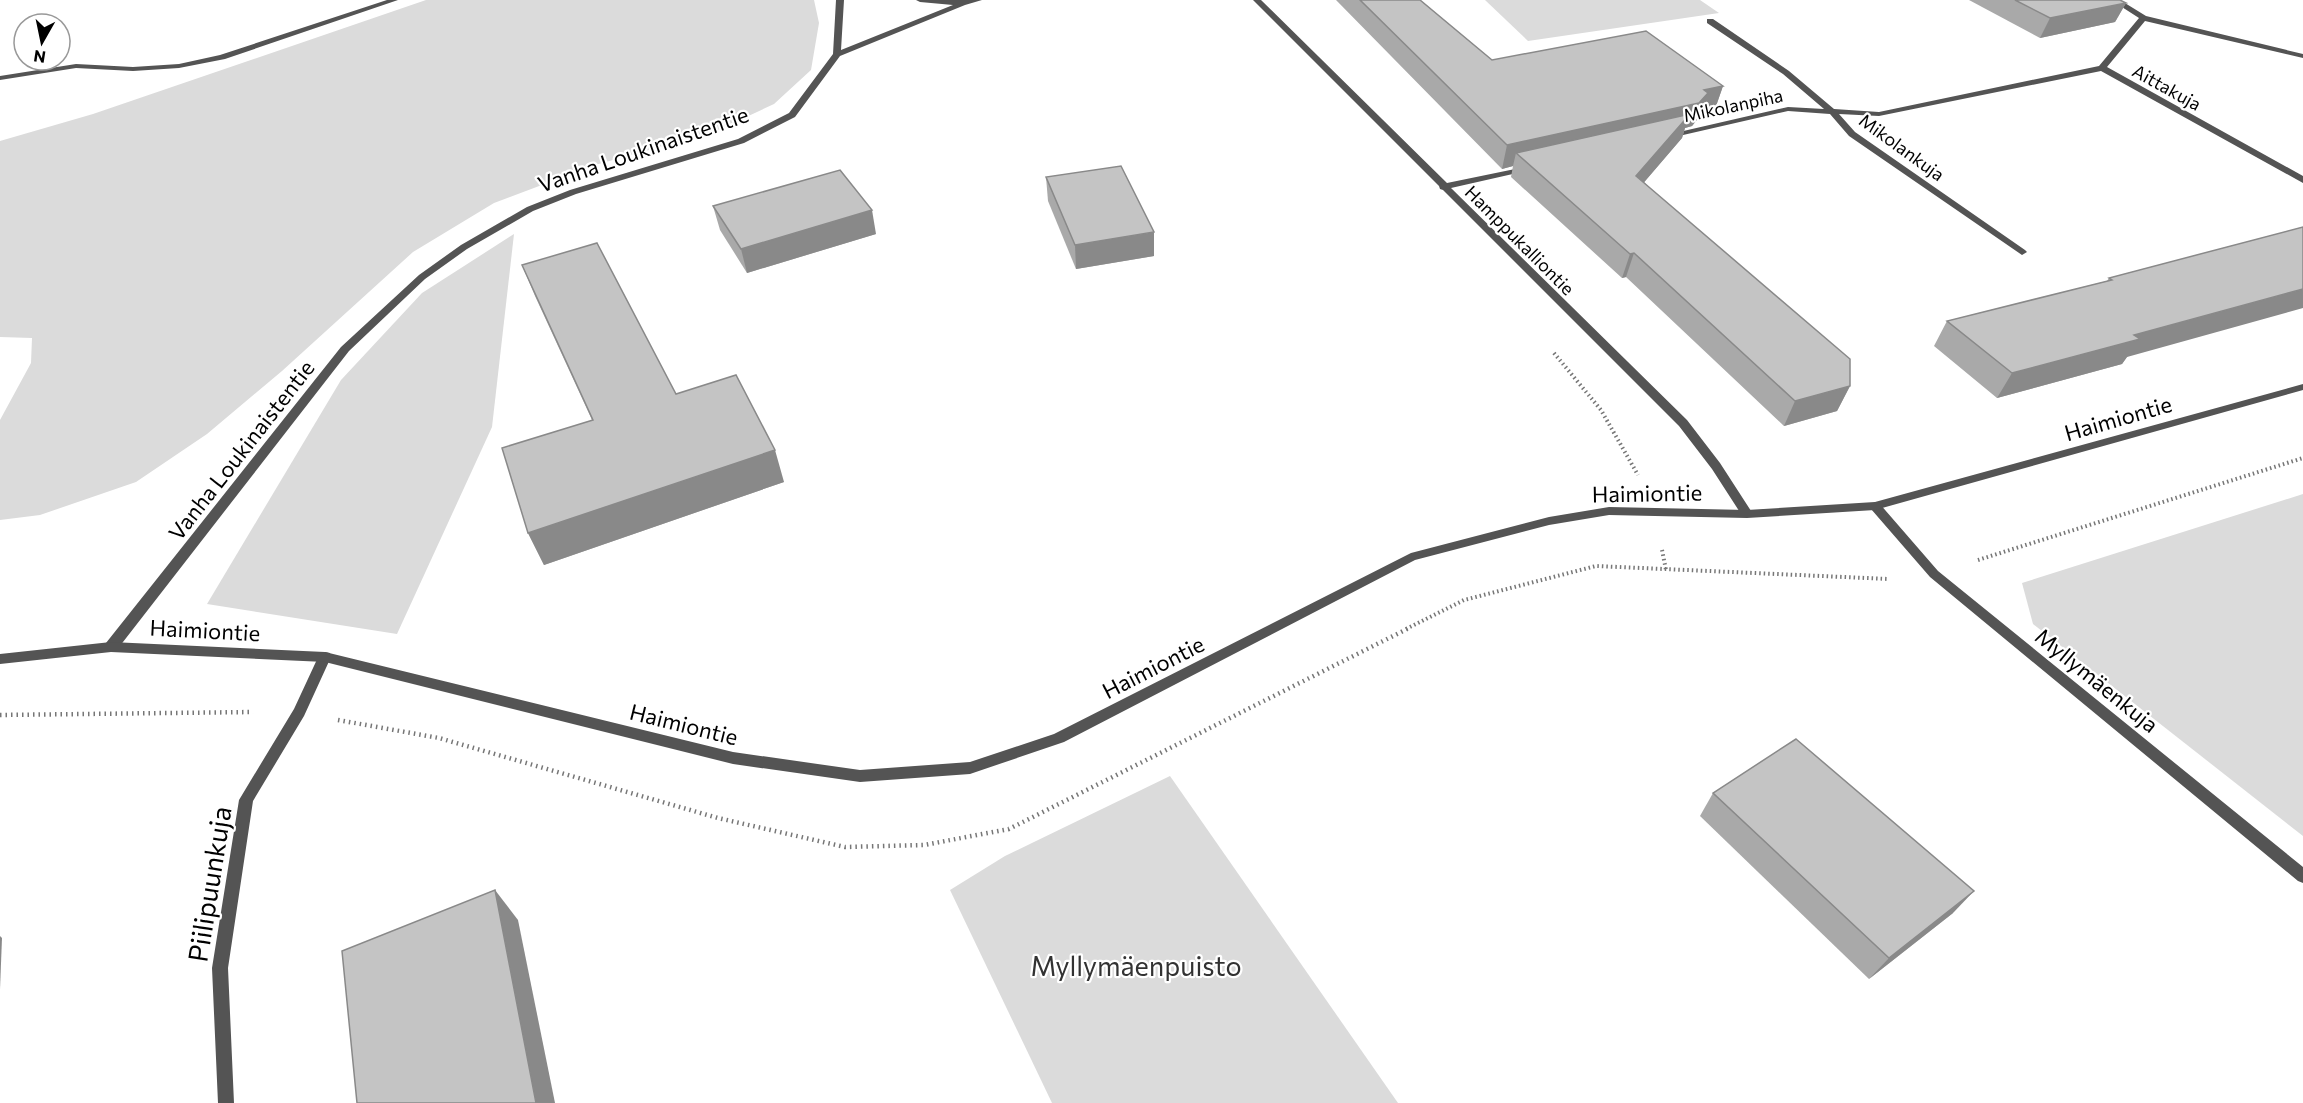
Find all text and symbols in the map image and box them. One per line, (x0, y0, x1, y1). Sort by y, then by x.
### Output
north arrow (12, 12, 72, 72)
text: N (32, 47, 47, 68)
street label: Aittakuja (2129, 59, 2205, 115)
street label: Mikolanpiha (1681, 84, 1785, 126)
street label: Vanha Loukinaistentie (534, 100, 752, 198)
street label: Mikolankuja (1855, 109, 1949, 185)
street label: Hamppukalliontie (1461, 181, 1579, 299)
street label: Vanha Loukinaistentie (162, 355, 320, 545)
street label: Haimiontie (2061, 390, 2175, 446)
street label: Haimiontie (1592, 479, 1702, 507)
street label: Haimiontie (149, 614, 261, 646)
street label: Myllymäenkuja (2030, 622, 2164, 738)
street label: Haimiontie (1098, 630, 1208, 704)
street label: Haimiontie (627, 698, 741, 750)
street label: Piilipuunkuja (180, 804, 238, 964)
park label: Myllymäenpuisto (1030, 949, 1242, 982)

